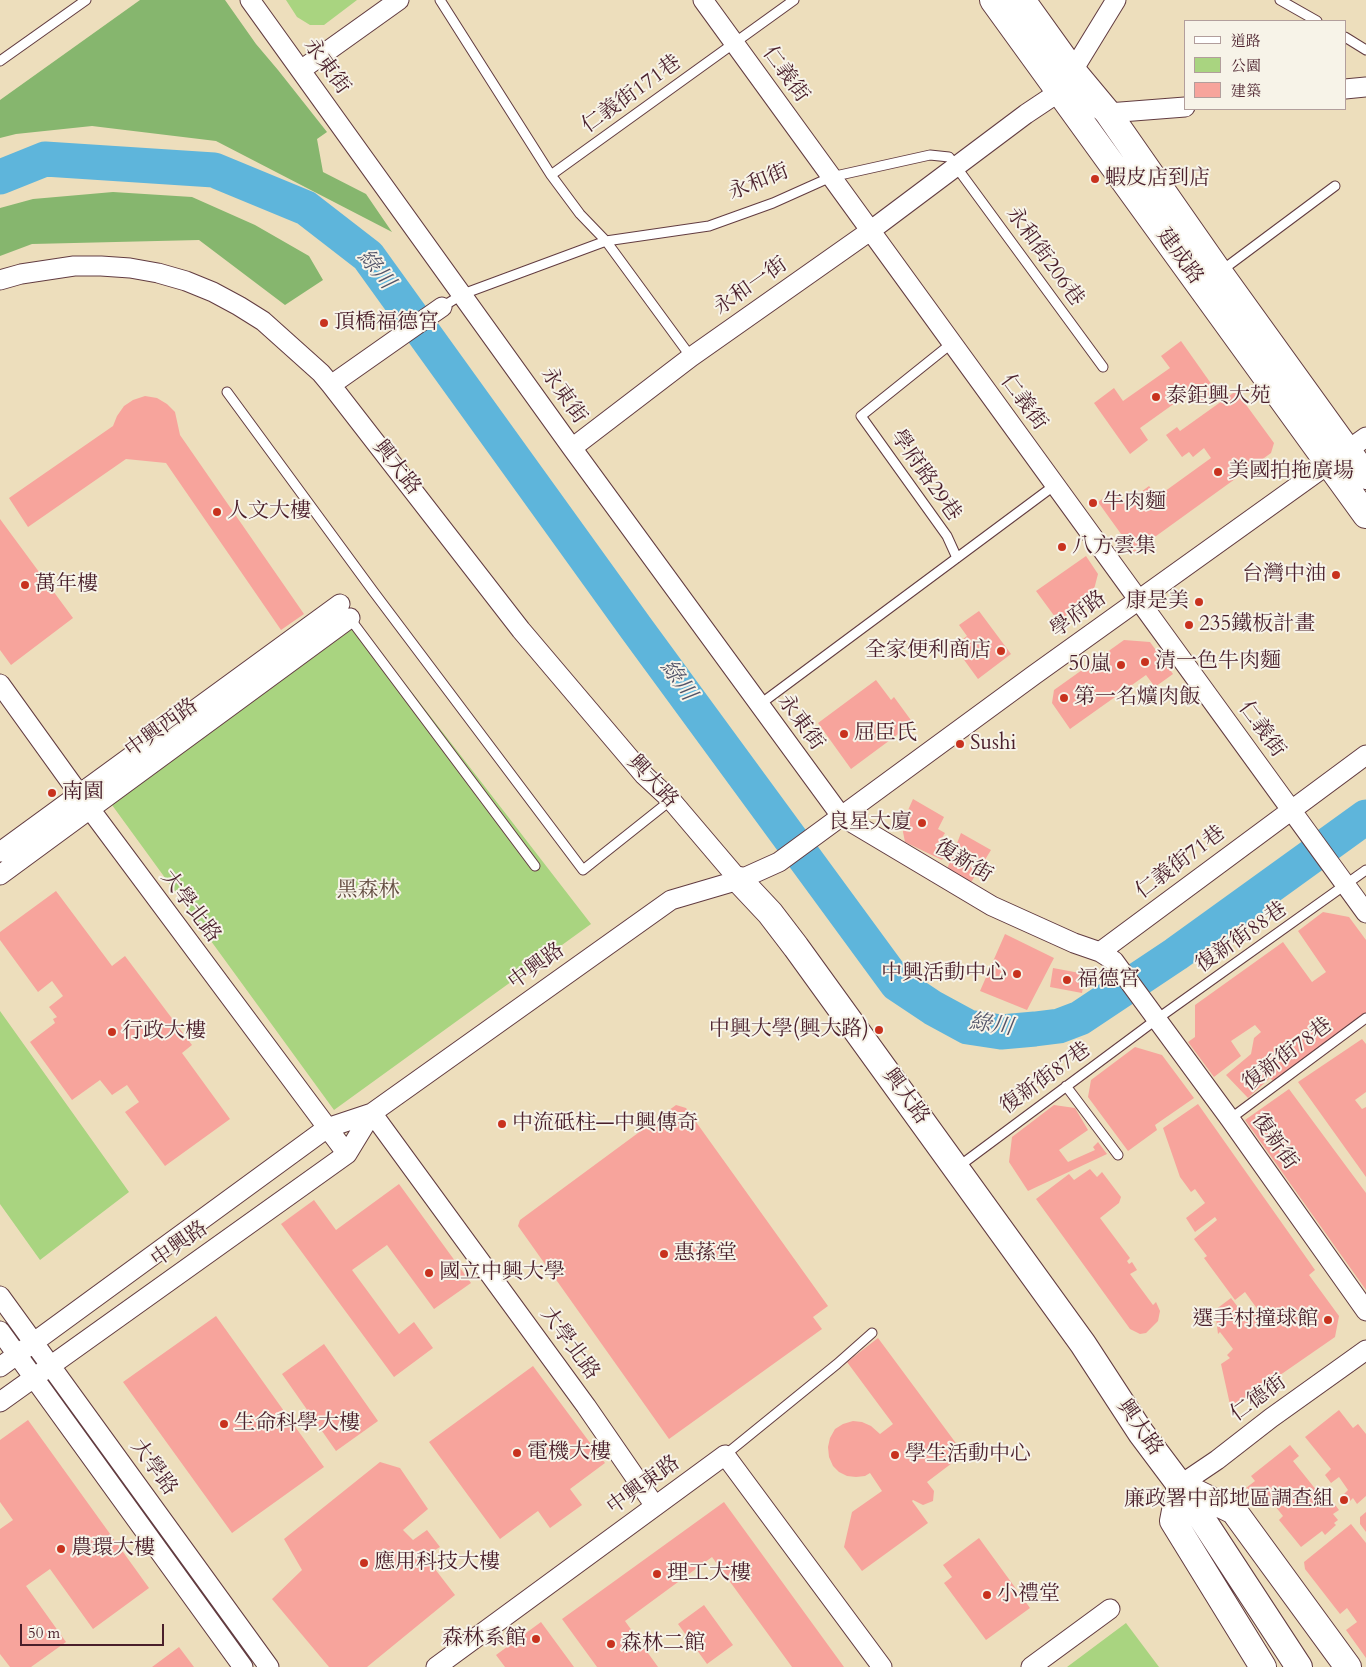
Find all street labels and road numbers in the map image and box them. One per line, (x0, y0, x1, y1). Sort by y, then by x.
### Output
street label: 永東街 (297, 34, 355, 100)
street label: 仁義街 (756, 42, 814, 108)
street label: 仁義街171巷 (578, 51, 686, 139)
street label: 永和街 (725, 160, 793, 206)
street label: 永和街206巷 (1000, 203, 1088, 311)
street label: 建成路 (1150, 224, 1208, 290)
street label: 永和一街 (709, 253, 793, 321)
street label: 永東街 (535, 363, 591, 429)
street label: 仁義街 (994, 370, 1052, 436)
street label: 學府路29巷 (884, 426, 966, 526)
street label: 興大路 (367, 435, 425, 501)
street label: 學府路 (1046, 586, 1112, 644)
street label: 永東街 (771, 690, 829, 756)
street label: 中興西路 (121, 694, 203, 764)
street label: 仁義街 (1232, 697, 1290, 763)
street label: 興大路 (621, 750, 683, 814)
street label: 仁義街71巷 (1131, 821, 1231, 905)
street label: 復新街 (930, 835, 996, 889)
street label: 大學北路 (155, 866, 225, 948)
street label: 復新街88巷 (1192, 897, 1292, 979)
street label: 中興路 (504, 938, 570, 996)
street label: 復新街78巷 (1238, 1013, 1338, 1097)
street label: 復新街87巷 (996, 1038, 1096, 1120)
street label: 興大路 (876, 1064, 934, 1130)
street label: 復新街 (1246, 1109, 1302, 1175)
street label: 中興路 (147, 1217, 213, 1273)
street label: 大學北路 (534, 1303, 604, 1385)
street label: 仁德街 (1226, 1370, 1292, 1428)
street label: 興大路 (1111, 1395, 1167, 1461)
street label: 大學路 (124, 1435, 182, 1501)
street label: 中興東路 (603, 1451, 685, 1521)

